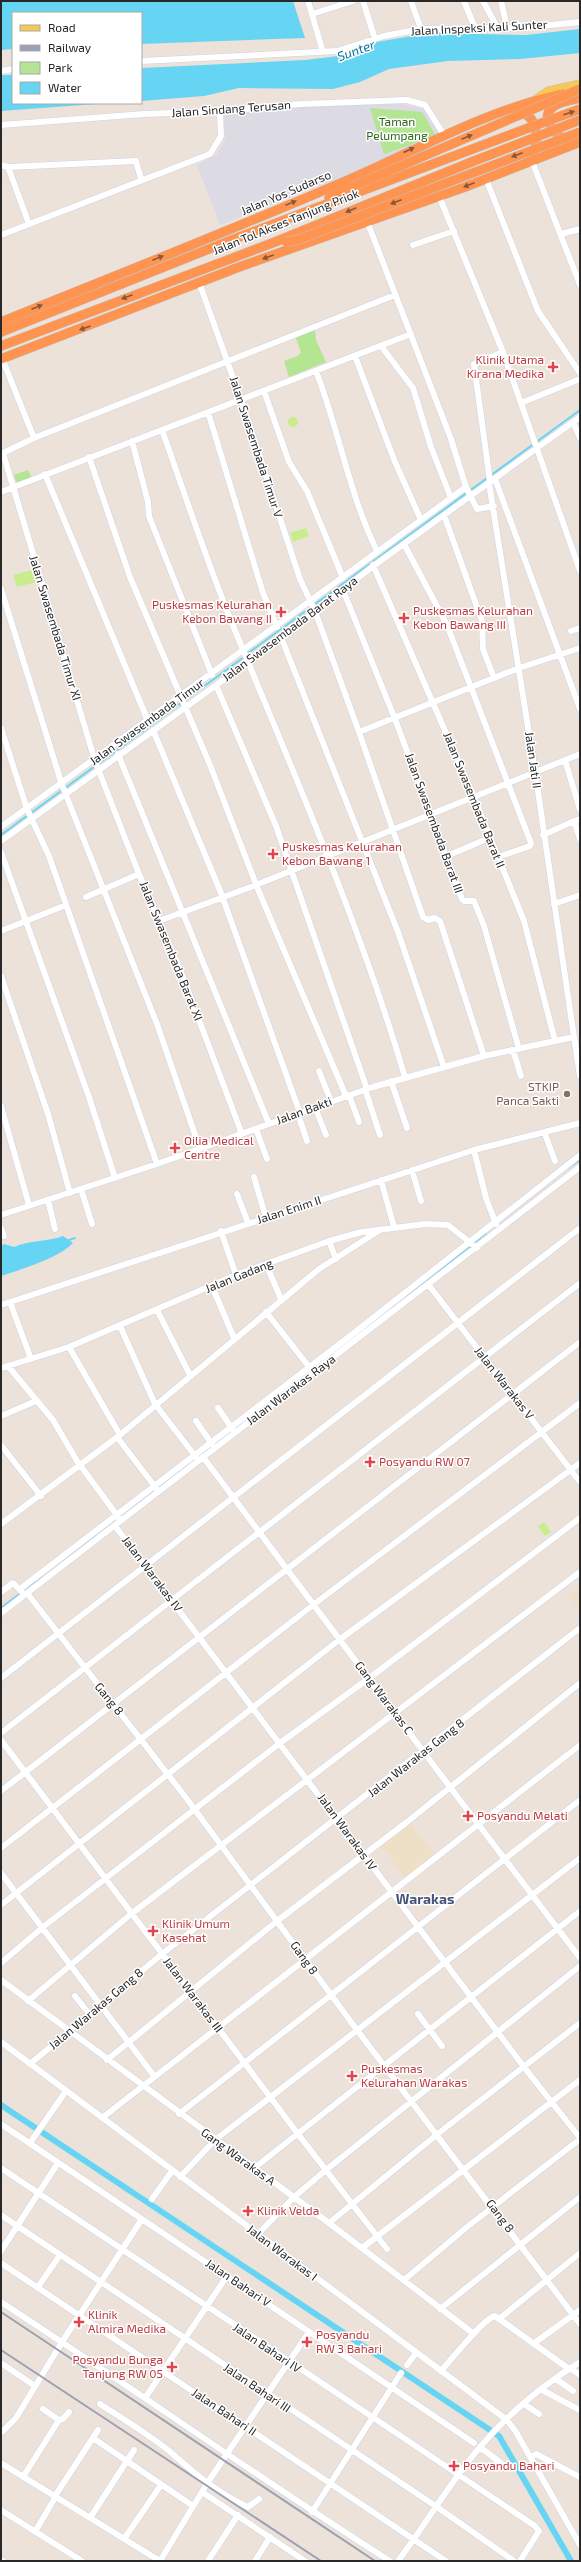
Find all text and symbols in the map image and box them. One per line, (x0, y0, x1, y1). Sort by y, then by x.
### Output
legend (12, 12, 142, 104)
street label: Jalan Inspeksi Kali Sunter (410, 16, 548, 38)
text: Road (48, 20, 76, 34)
water label: Sunter (335, 35, 378, 64)
text: Railway (48, 40, 92, 54)
text: Park (48, 60, 73, 74)
text: Water (48, 80, 82, 94)
street label: Jalan Sindang Terusan (171, 97, 291, 119)
one-way arrow (563, 110, 575, 116)
park label: Taman Pelumpang (366, 114, 428, 142)
one-way arrow (461, 134, 473, 140)
one-way arrow (404, 147, 415, 153)
one-way arrow (511, 153, 523, 159)
street label: Jalan Yos Sudarso (238, 167, 333, 217)
one-way arrow (463, 183, 475, 189)
street label: Jalan Tol Akses Tanjung Priok (211, 185, 361, 258)
one-way arrow (389, 199, 401, 205)
one-way arrow (285, 200, 297, 206)
one-way arrow (346, 207, 357, 213)
one-way arrow (261, 254, 273, 260)
one-way arrow (152, 255, 163, 261)
one-way arrow (121, 295, 133, 301)
one-way arrow (32, 304, 44, 310)
one-way arrow (78, 325, 90, 331)
place label: Klinik Utama Kirana Medika (467, 352, 544, 380)
marker: Klinik Utama Kirana Medika (547, 361, 559, 373)
street label: Jalan Swasembada Timur V (228, 374, 287, 520)
street label: Jalan Swasembada Timur XI (27, 554, 85, 702)
street label: Jalan Swasembada Barat Raya (219, 573, 360, 684)
place label: Puskesmas Kelurahan Kebon Bawang II (152, 597, 272, 625)
place label: Puskesmas Kelurahan Kebon Bawang III (413, 603, 533, 631)
marker: Puskesmas Kelurahan Kebon Bawang II (275, 606, 287, 618)
marker: Puskesmas Kelurahan Kebon Bawang III (398, 612, 410, 624)
street label: Jalan Swasembada Timur (86, 675, 207, 767)
street label: Jalan Swasembada Barat II (441, 730, 509, 870)
street label: Jalan Jati II (523, 730, 545, 789)
street label: Jalan Swasembada Barat III (403, 751, 467, 895)
place label: Puskesmas Kelurahan Kebon Bawang 1 (282, 839, 402, 867)
marker: Puskesmas Kelurahan Kebon Bawang 1 (267, 848, 279, 860)
street label: Jalan Swasembada Barat XI (137, 879, 206, 1022)
place label: STKIP Panca Sakti (496, 1079, 559, 1107)
marker: STKIP Panca Sakti (562, 1089, 572, 1099)
street label: Jalan Bakti (274, 1094, 333, 1127)
place label: Oilia Medical Centre (184, 1133, 254, 1161)
marker: Oilia Medical Centre (169, 1142, 181, 1154)
street label: Jalan Enim II (255, 1192, 323, 1226)
street label: Jalan Gadang (203, 1255, 275, 1295)
street label: Jalan Warakas V (472, 1343, 538, 1422)
street label: Jalan Warakas Raya (243, 1351, 338, 1427)
place label: Posyandu RW 07 (379, 1454, 470, 1468)
marker: Posyandu RW 07 (364, 1456, 376, 1468)
street label: Jalan Warakas IV (120, 1533, 186, 1615)
street label: Gang Warakas C (353, 1658, 417, 1737)
street label: Gang 8 (92, 1679, 127, 1717)
street label: Jalan Warakas Gang 8 (364, 1715, 466, 1799)
street label: Jalan Warakas IV (315, 1790, 381, 1873)
place label: Posyandu Melati (477, 1808, 568, 1822)
marker: Posyandu Melati (462, 1810, 474, 1822)
district label: Warakas (396, 1890, 454, 1907)
place label: Klinik Umum Kasehat (162, 1916, 230, 1944)
marker: Klinik Umum Kasehat (147, 1925, 159, 1937)
street label: Gang 8 (288, 1938, 322, 1977)
street label: Jalan Warakas III (161, 1954, 227, 2035)
street label: Jalan Warakas Gang 8 (45, 1965, 145, 2052)
place label: Puskesmas Kelurahan Warakas (361, 2061, 467, 2089)
marker: Puskesmas Kelurahan Warakas (346, 2070, 358, 2082)
street label: Gang Warakas A (199, 2125, 279, 2188)
street label: Gang 8 (484, 2196, 518, 2235)
place label: Klinik Velda (257, 2203, 319, 2217)
marker: Klinik Velda (242, 2205, 254, 2217)
street label: Jalan Warakas I (245, 2221, 320, 2283)
street label: Jalan Bahari V (203, 2255, 274, 2309)
place label: Klinik Almira Medika (88, 2307, 166, 2335)
marker: Klinik Almira Medika (73, 2316, 85, 2328)
street label: Jalan Bahari IV (231, 2319, 305, 2375)
place label: Posyandu RW 3 Bahari (316, 2327, 382, 2355)
marker: Posyandu RW 3 Bahari (301, 2336, 313, 2348)
place label: Posyandu Bunga Tanjung RW 05 (72, 2352, 163, 2381)
street label: Jalan Bahari III (221, 2360, 293, 2416)
marker: Posyandu Bunga Tanjung RW 05 (166, 2361, 178, 2373)
street label: Jalan Bahari II (189, 2385, 259, 2439)
place label: Posyandu Bahari (463, 2458, 555, 2472)
marker: Posyandu Bahari (448, 2460, 460, 2472)

